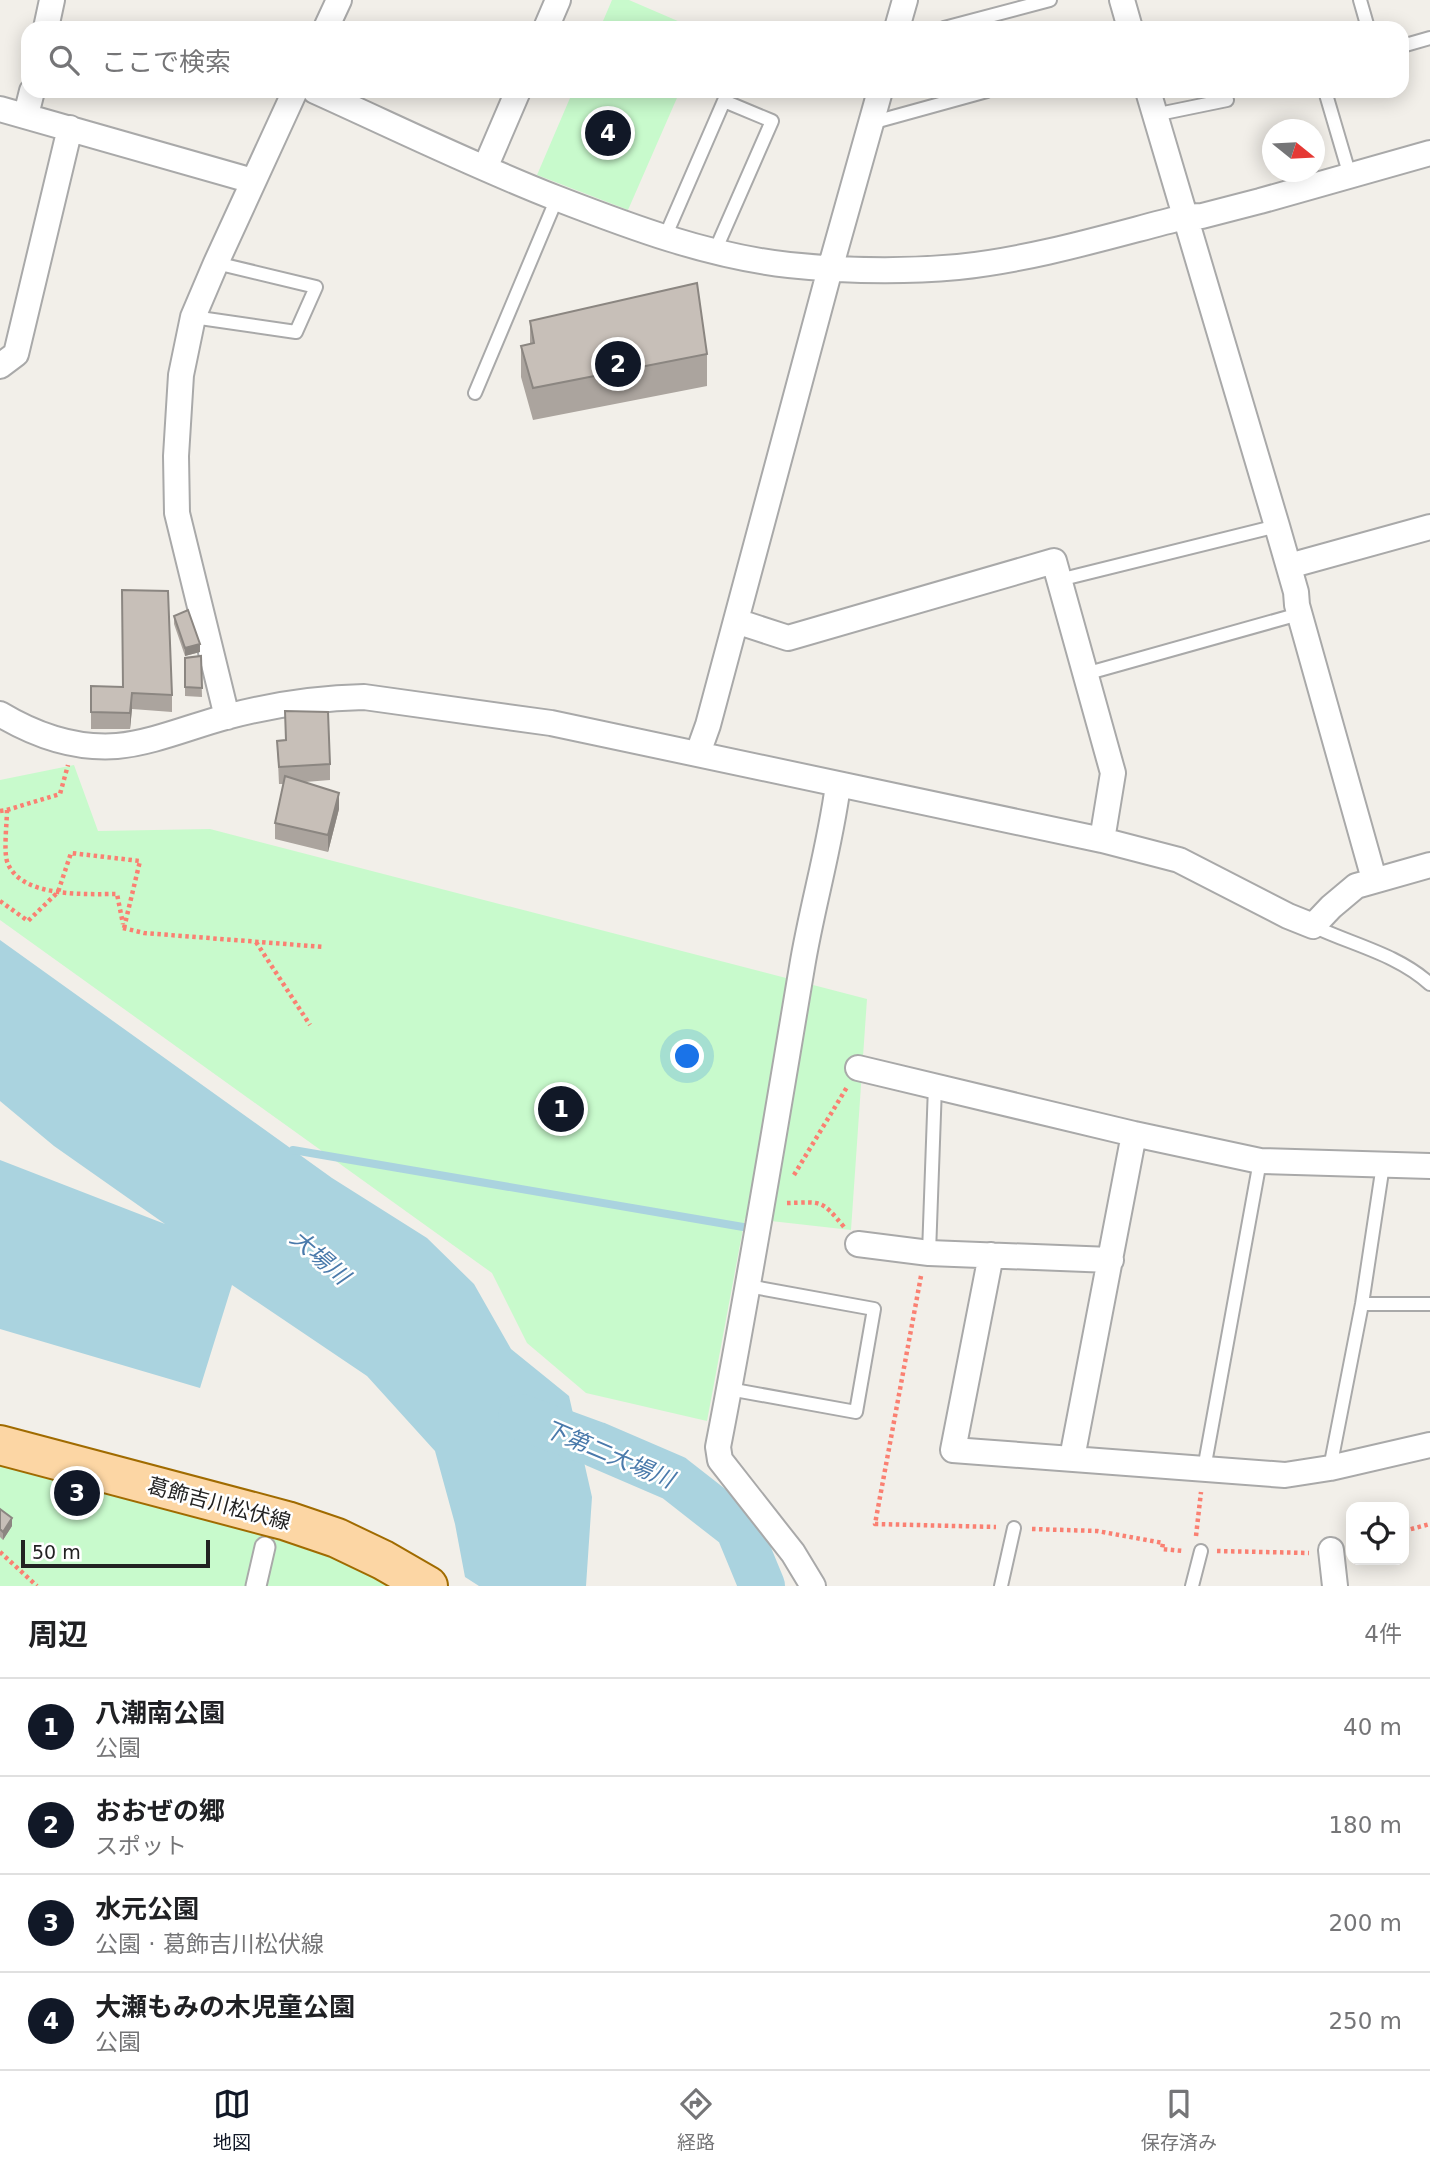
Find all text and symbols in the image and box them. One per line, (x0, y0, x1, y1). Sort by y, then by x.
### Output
search box (21, 21, 1409, 98)
icon: search (45, 41, 83, 79)
text: ここで検索 (101, 47, 231, 77)
pin: 4 (585, 107, 631, 159)
north arrow (1262, 119, 1325, 182)
pin: 2 (595, 338, 641, 390)
your location (670, 1039, 704, 1073)
pin: 1 (538, 1083, 584, 1135)
water label: 大場川 (285, 1225, 357, 1291)
water label: 下第二大場川 (540, 1415, 680, 1494)
pin: 3 (54, 1467, 100, 1519)
street label: 葛飾吉川松伏線 (145, 1473, 293, 1535)
map controls (1346, 1502, 1409, 1565)
button: locate (1346, 1502, 1409, 1565)
scale bar (21, 1537, 210, 1569)
text: 50 m (32, 1541, 81, 1563)
text: 周辺 (28, 1617, 88, 1652)
text: 4件 (1364, 1621, 1402, 1647)
text: 八潮南公園 (95, 1698, 225, 1728)
text: 1 (43, 1714, 59, 1740)
text: 40 m (1343, 1714, 1402, 1740)
text: 公園 (95, 1735, 141, 1761)
text: おおぜの郷 (95, 1796, 225, 1826)
text: 2 (43, 1812, 59, 1838)
text: 180 m (1328, 1812, 1402, 1838)
text: スポット (95, 1833, 187, 1859)
text: 水元公園 (95, 1894, 199, 1924)
text: 3 (43, 1910, 59, 1936)
text: 200 m (1328, 1910, 1402, 1936)
text: 公園 · 葛飾吉川松伏線 (95, 1931, 324, 1957)
text: 大瀬もみの木児童公園 (95, 1992, 355, 2022)
text: 4 (43, 2008, 59, 2034)
text: 250 m (1328, 2008, 1402, 2034)
text: 公園 (95, 2029, 141, 2055)
tab: 地図 (213, 2085, 251, 2154)
tab: 経路 (677, 2085, 715, 2154)
tab: 保存済み (1141, 2085, 1217, 2154)

